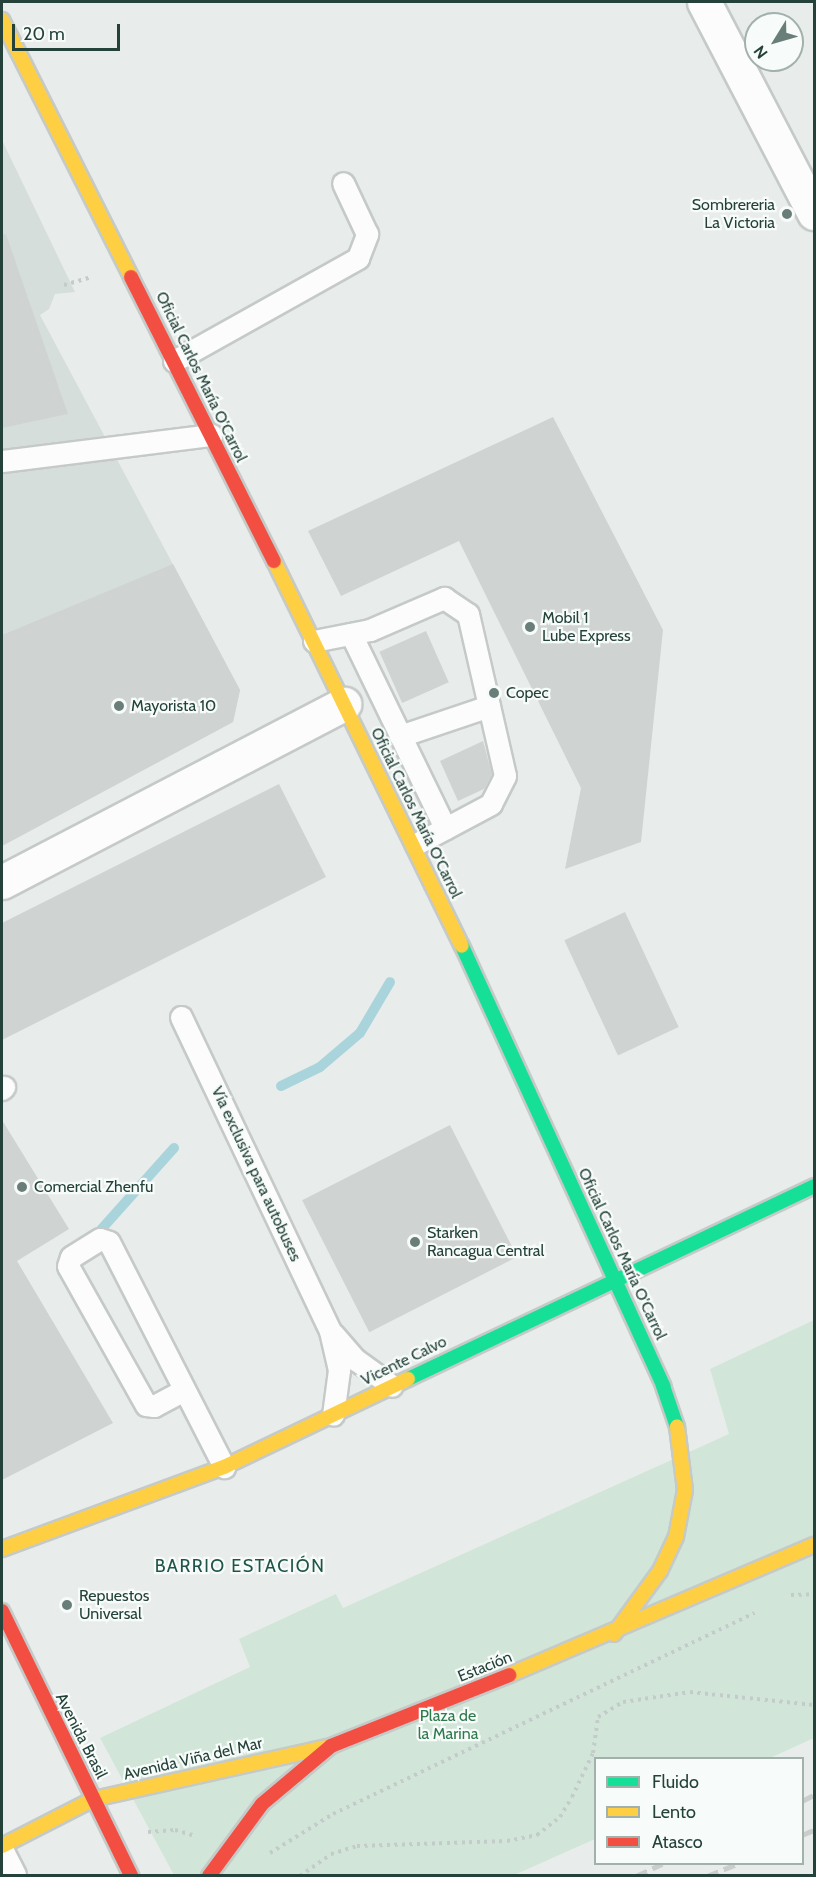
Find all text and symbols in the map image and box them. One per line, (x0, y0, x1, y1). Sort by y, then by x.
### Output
scale bar (15, 12, 123, 50)
north arrow (744, 12, 804, 72)
text: 20 m (23, 23, 65, 45)
text: N (750, 42, 772, 62)
place label: Sombrereria La Victoria (692, 195, 775, 233)
marker: Sombrereria La Victoria (780, 207, 794, 221)
street label: Oficial Carlos María O'Carrol (151, 289, 251, 465)
place label: Mobil 1 Lube Express (542, 608, 631, 646)
marker: Mobil 1 Lube Express (523, 620, 537, 634)
place label: Copec (506, 683, 549, 703)
marker: Copec (487, 686, 501, 700)
place label: Mayorista 10 (131, 696, 216, 716)
marker: Mayorista 10 (112, 699, 126, 713)
street label: Oficial Carlos María O'Carrol (366, 725, 466, 901)
street label: Vía exclusiva para autobuses (207, 1084, 305, 1264)
street label: Oficial Carlos María O'Carrol (574, 1165, 670, 1343)
place label: Comercial Zhenfu (34, 1177, 153, 1197)
marker: Comercial Zhenfu (15, 1180, 29, 1194)
place label: Starken Rancagua Central (427, 1223, 544, 1261)
marker: Starken Rancagua Central (408, 1235, 422, 1249)
street label: Vicente Calvo (358, 1332, 450, 1390)
district label: BARRIO ESTACIÓN (155, 1555, 325, 1577)
place label: Repuestos Universal (79, 1586, 149, 1624)
marker: Repuestos Universal (60, 1598, 74, 1612)
street label: Estación (455, 1647, 515, 1687)
street label: Avenida Brasil (51, 1690, 111, 1782)
park label: Plaza de la Marina (418, 1706, 478, 1744)
street label: Avenida Viña del Mar (122, 1734, 264, 1784)
legend (594, 1757, 804, 1865)
text: Fluido (652, 1771, 699, 1793)
text: Lento (652, 1801, 696, 1823)
text: Atasco (652, 1831, 703, 1853)

